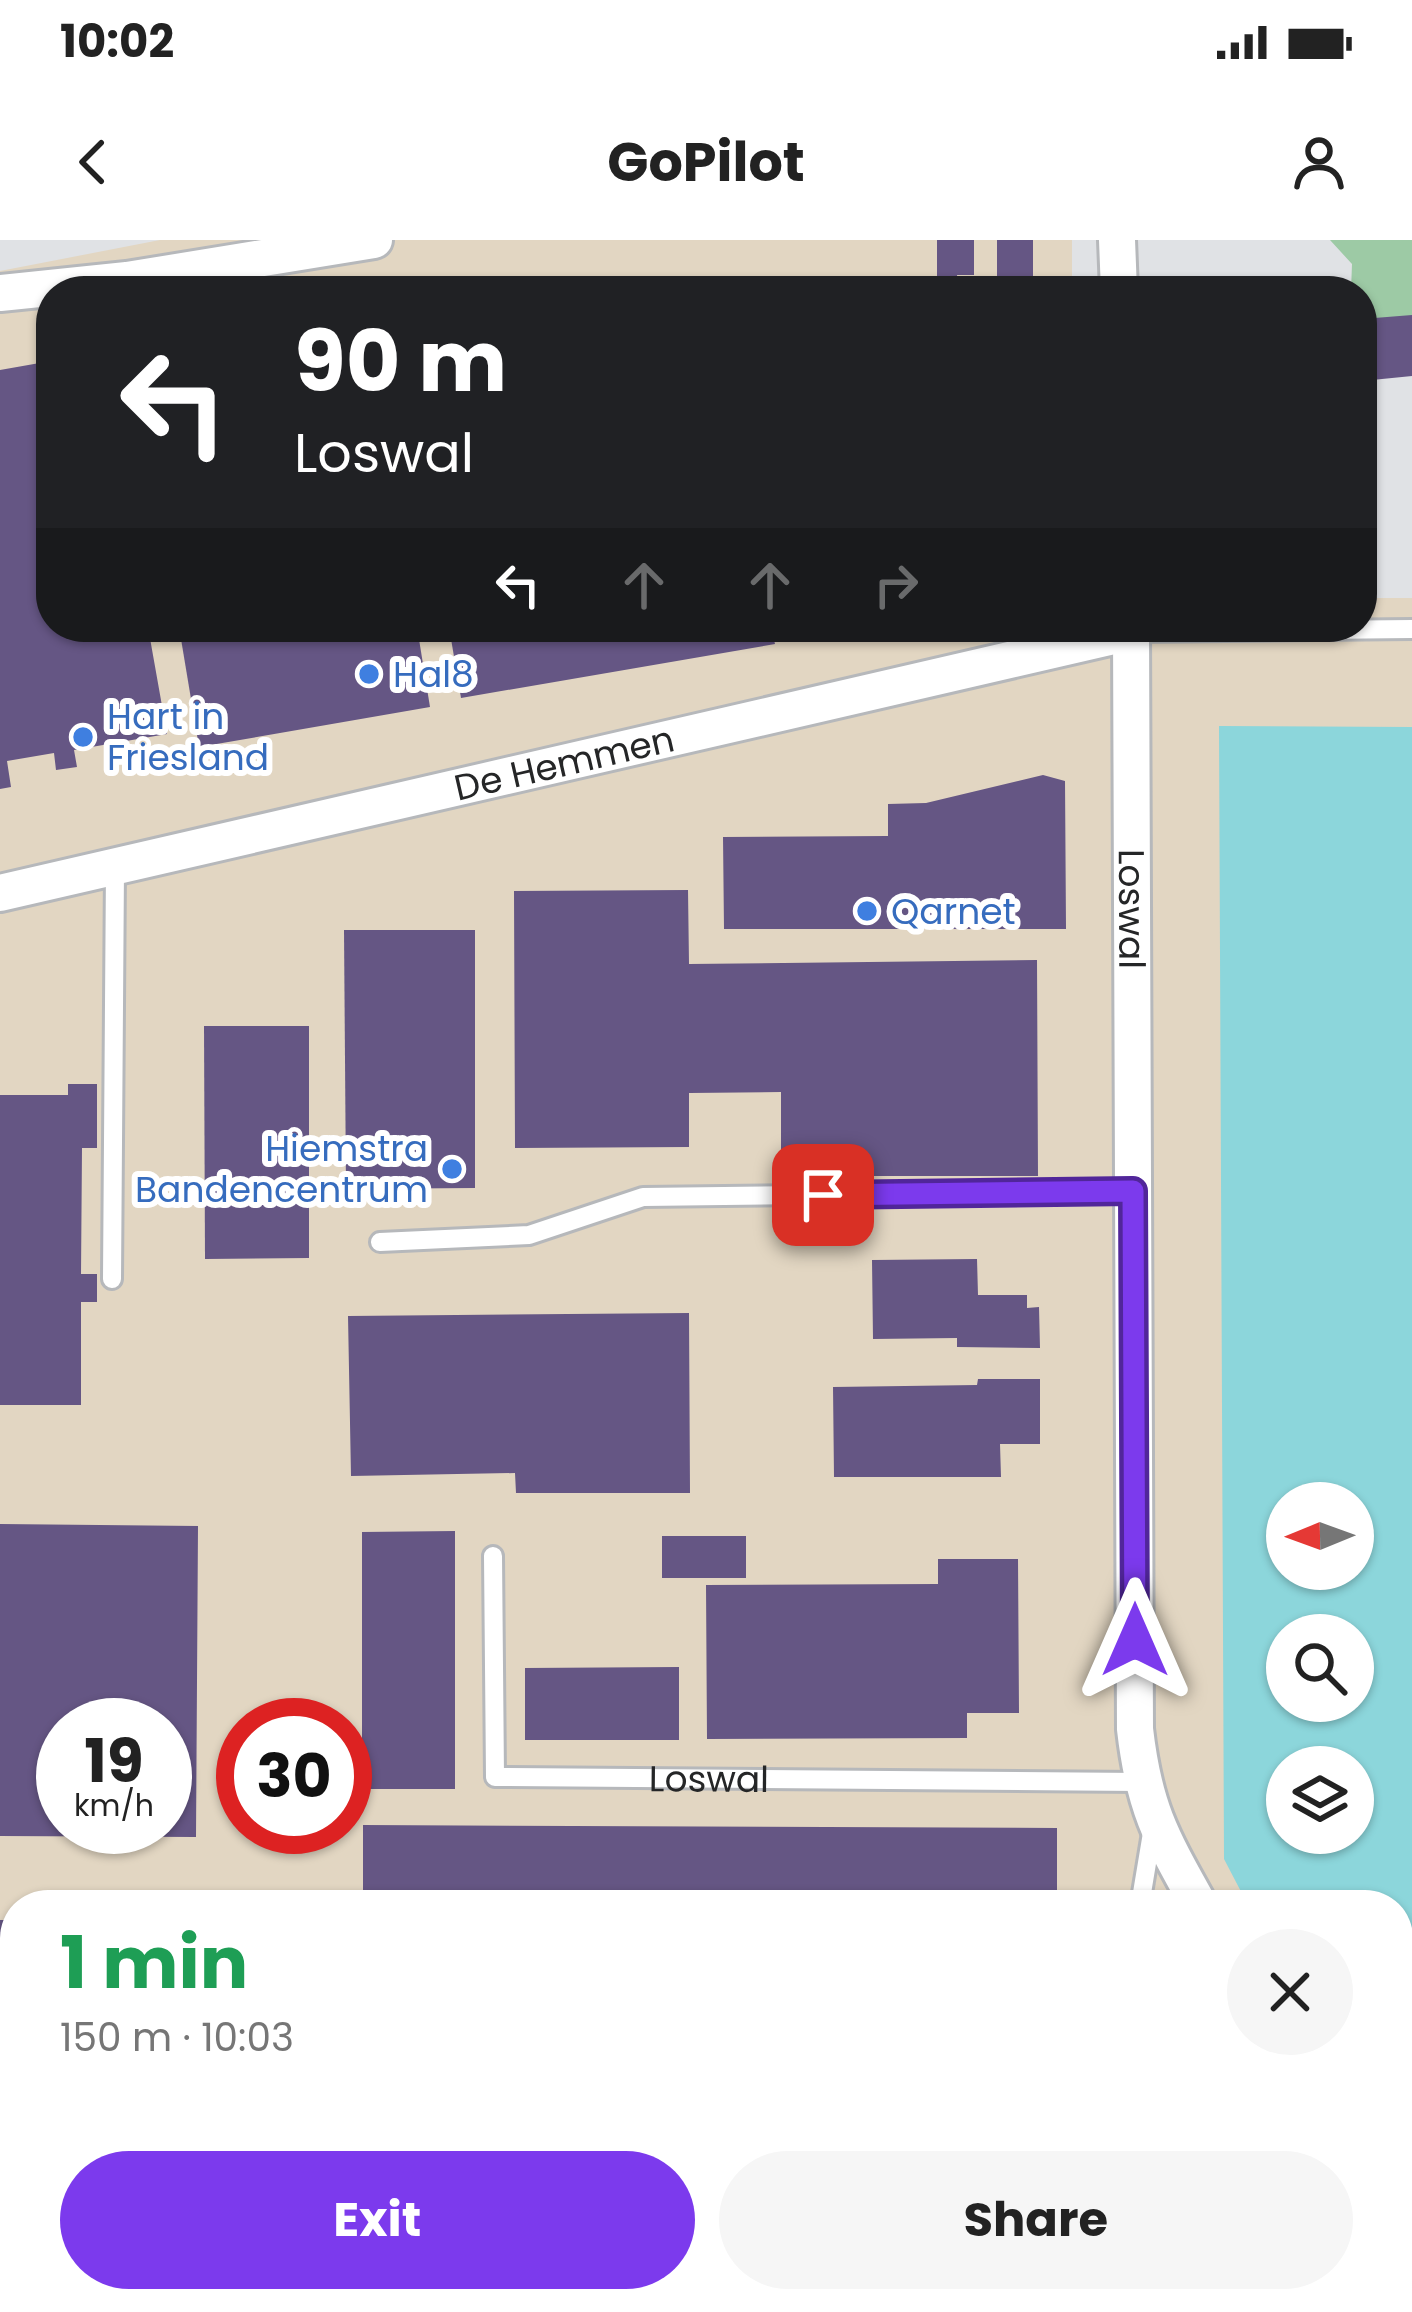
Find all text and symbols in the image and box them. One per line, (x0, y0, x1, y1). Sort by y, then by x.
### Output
text: 10:02 (60, 10, 174, 73)
text: GoPilot (607, 124, 805, 200)
icon: back (60, 129, 126, 195)
icon: person (1286, 129, 1352, 195)
text: 90 m (294, 303, 507, 420)
icon: left (96, 324, 252, 480)
text: Loswal (294, 415, 474, 491)
icon: left (485, 552, 551, 618)
icon: ahead (611, 552, 677, 618)
icon: ahead (737, 552, 803, 618)
icon: right (863, 552, 929, 618)
place label: Hal8 (393, 649, 474, 700)
marker: Hal8 (356, 661, 382, 687)
place label: Hart in Friesland (107, 691, 269, 783)
street label: De Hemmen (449, 713, 679, 813)
marker: Hart in Friesland (70, 724, 96, 750)
street label: Loswal (1106, 849, 1158, 969)
place label: Qarnet (891, 886, 1016, 937)
marker: Qarnet (854, 898, 880, 924)
place label: Hiemstra Bandencentrum (135, 1123, 428, 1215)
pin (772, 1144, 874, 1246)
marker: Hiemstra Bandencentrum (439, 1156, 465, 1182)
icon: arrive (790, 1162, 856, 1228)
north arrow (1266, 1482, 1374, 1590)
map controls (1266, 1482, 1374, 1854)
position arrow (1072, 1577, 1198, 1703)
button: search (1266, 1614, 1374, 1722)
speed limit sign: 30 (216, 1698, 372, 1854)
text: 19 (84, 1719, 144, 1803)
button: layers (1266, 1746, 1374, 1854)
street label: Loswal (649, 1753, 769, 1805)
text: km/h (74, 1784, 154, 1827)
text: 1 min (60, 1912, 248, 2013)
button: close (1227, 1929, 1353, 2055)
text: 150 m · 10:03 (60, 2010, 294, 2065)
button: Exit (60, 2151, 695, 2289)
button: Share (719, 2151, 1353, 2289)

